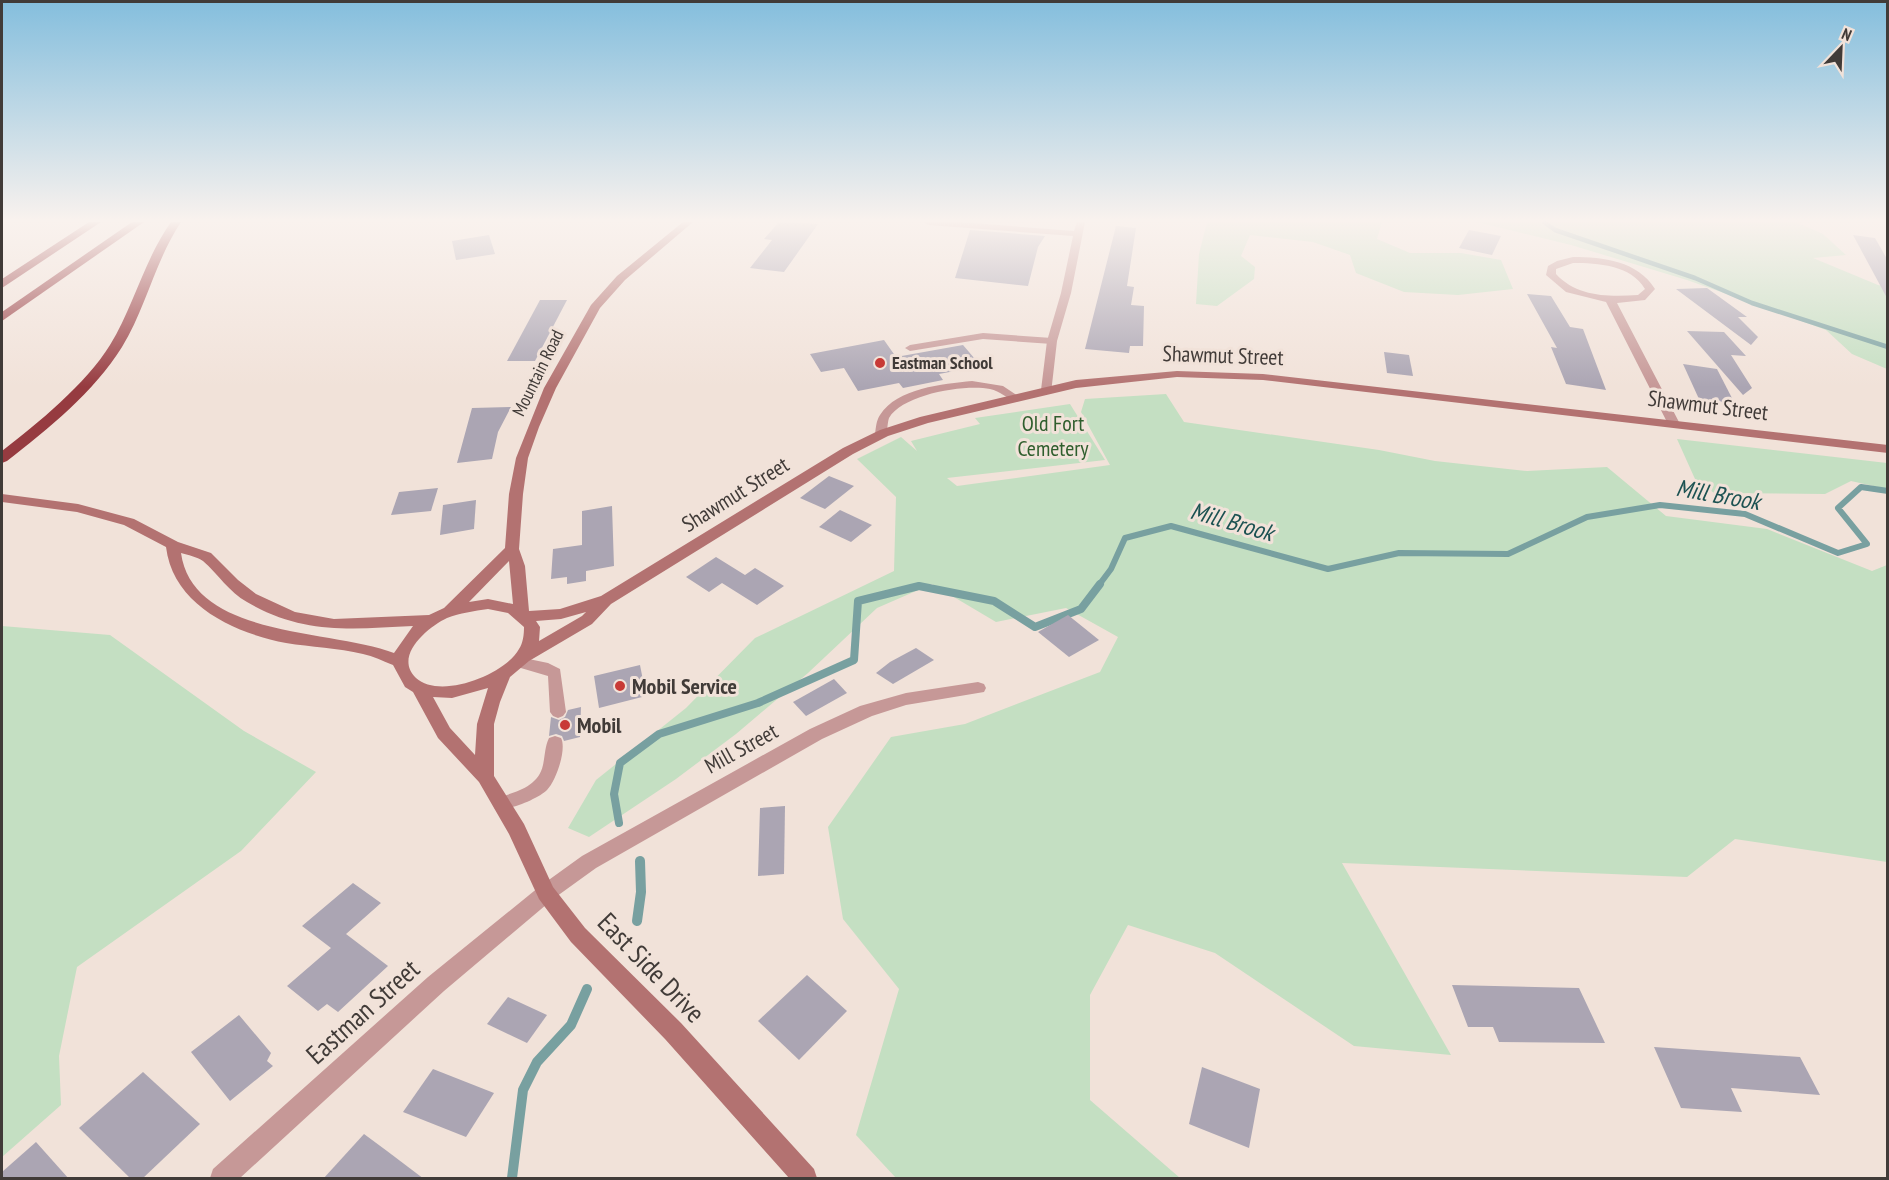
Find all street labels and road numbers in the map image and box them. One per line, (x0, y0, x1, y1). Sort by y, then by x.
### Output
street label: Mountain Road (507, 326, 568, 420)
street label: Shawmut Street (1162, 339, 1284, 371)
street label: Shawmut Street (1646, 384, 1770, 426)
street label: Shawmut Street (676, 450, 794, 538)
street label: Mill Street (700, 717, 782, 779)
street label: East Side Drive (591, 905, 712, 1029)
street label: Eastman Street (299, 951, 426, 1071)

